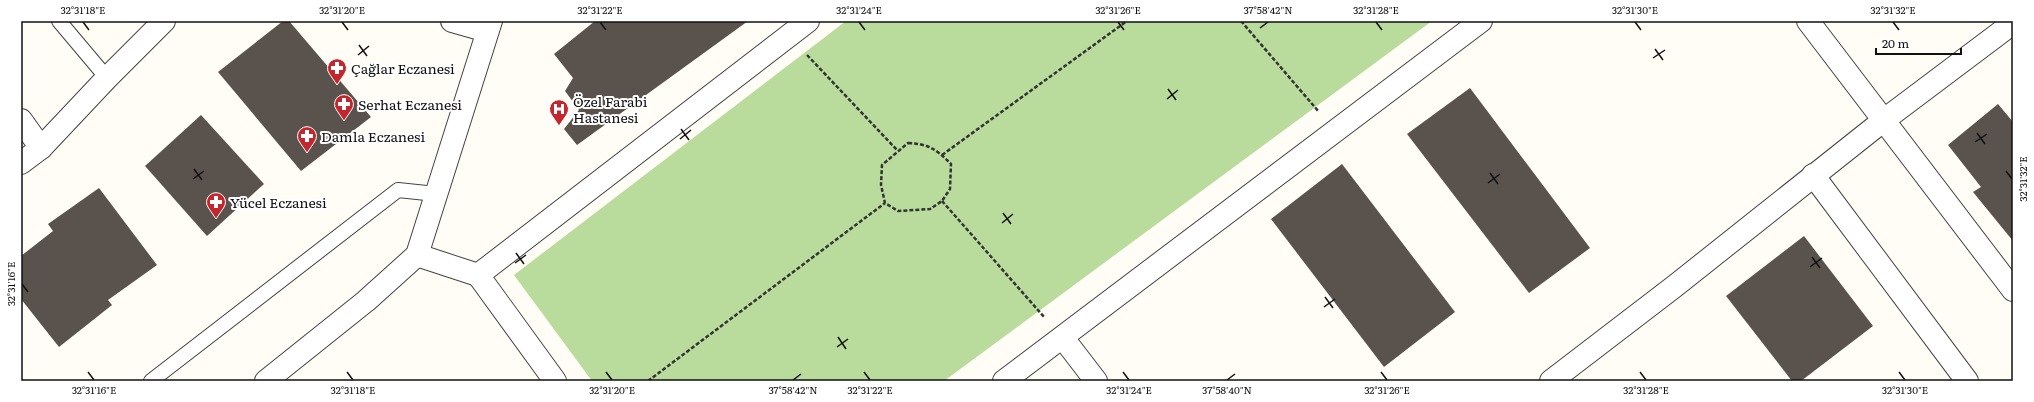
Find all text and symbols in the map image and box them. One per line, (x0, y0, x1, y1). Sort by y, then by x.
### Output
text: 32°31'18"E (61, 2, 105, 17)
text: 32°31'20"E (319, 2, 365, 17)
text: 32°31'22"E (577, 2, 623, 17)
text: 32°31'24"E (836, 2, 882, 17)
text: 32°31'26"E (1095, 2, 1141, 17)
text: 37°58'42"N (1243, 2, 1293, 17)
text: 32°31'28"E (1353, 2, 1399, 17)
text: 32°31'30"E (1612, 2, 1658, 17)
text: 32°31'32"E (1870, 2, 1916, 17)
scale bar (1876, 30, 1961, 56)
text: 20 m (1882, 34, 1909, 52)
pharmacy icon: Çağlar Eczanesi (326, 57, 348, 85)
place label: Çağlar Eczanesi (351, 58, 455, 78)
place label: Özel Farabi Hastanesi (573, 91, 648, 127)
pharmacy icon: Serhat Eczanesi (333, 93, 355, 121)
place label: Serhat Eczanesi (358, 94, 462, 114)
hospital icon: Özel Farabi Hastanesi (548, 98, 570, 126)
pharmacy icon: Damla Eczanesi (296, 125, 318, 153)
place label: Damla Eczanesi (321, 126, 425, 146)
text: 32°31'32"E (2015, 156, 2030, 202)
pharmacy icon: Yücel Eczanesi (205, 191, 227, 219)
place label: Yücel Eczanesi (230, 192, 327, 212)
text: 32°31'16"E (3, 262, 18, 306)
text: 32°31'16"E (72, 382, 116, 397)
text: 32°31'18"E (331, 382, 375, 397)
text: 32°31'20"E (589, 382, 635, 397)
text: 37°58'42"N (768, 382, 818, 397)
text: 32°31'22"E (847, 382, 893, 397)
text: 32°31'24"E (1106, 382, 1152, 397)
text: 37°58'40"N (1202, 382, 1252, 397)
text: 32°31'26"E (1364, 382, 1410, 397)
text: 32°31'28"E (1623, 382, 1669, 397)
text: 32°31'30"E (1882, 382, 1928, 397)

